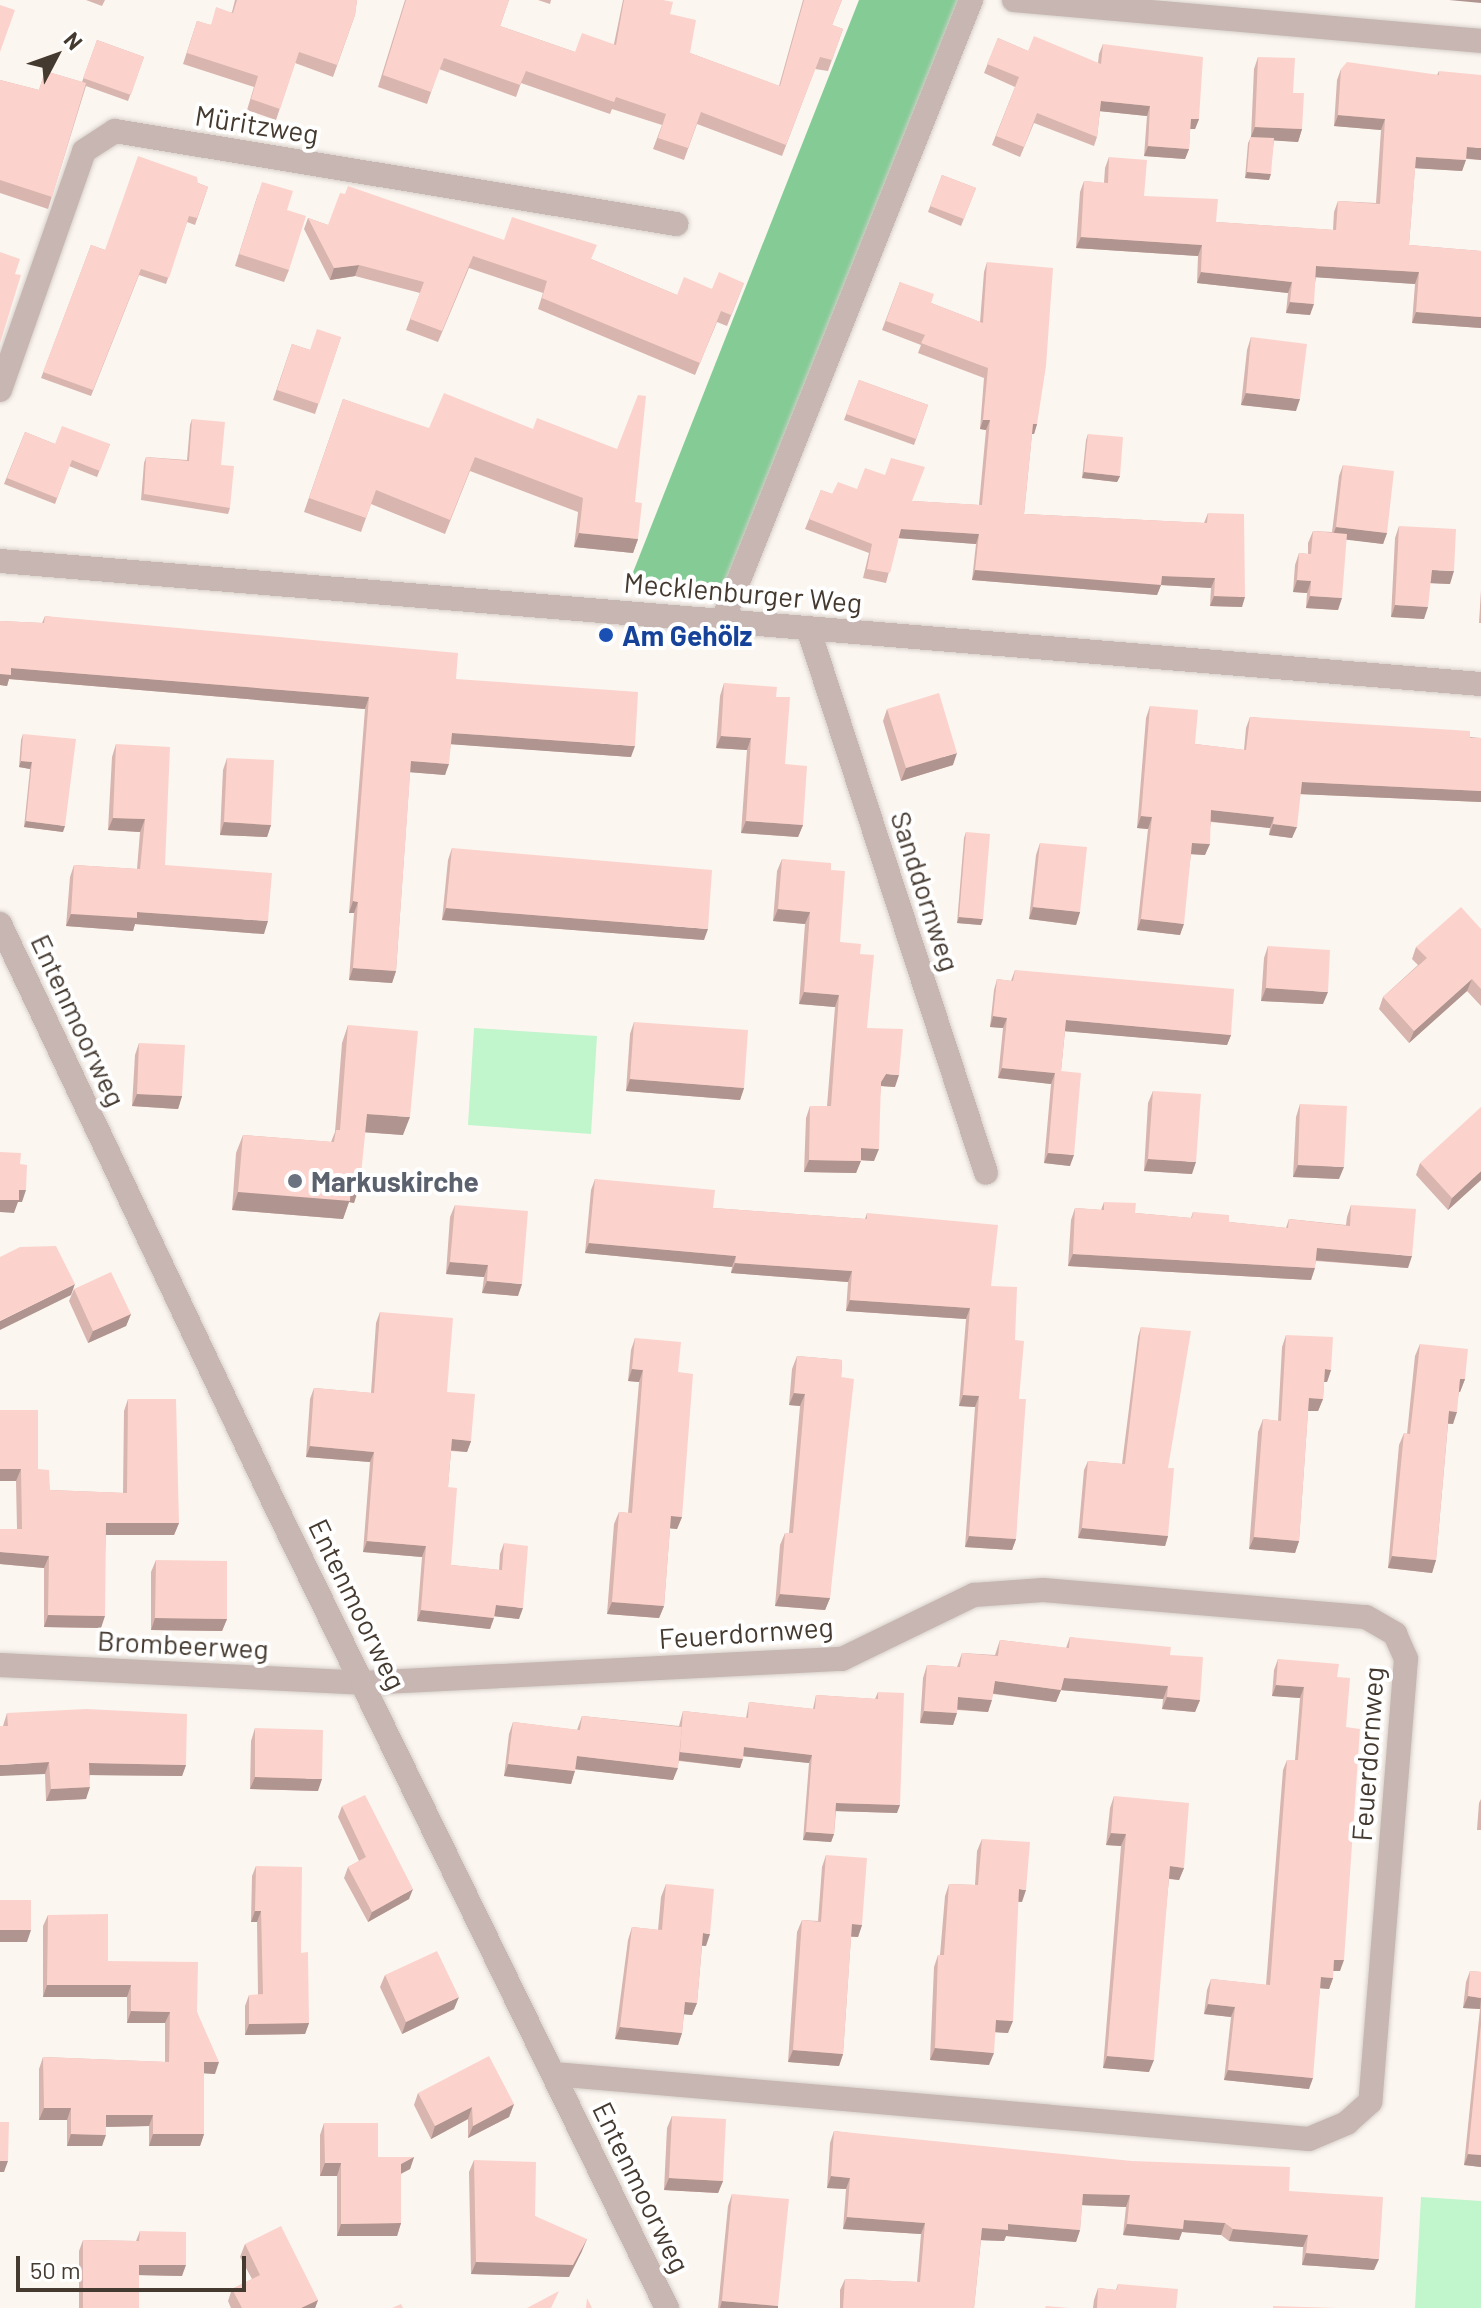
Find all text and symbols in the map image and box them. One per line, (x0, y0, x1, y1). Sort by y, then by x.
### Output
north arrow (16, 16, 96, 96)
text: N (59, 26, 89, 54)
street label: Müritzweg (193, 98, 321, 150)
street label: Mecklenburger Weg (623, 565, 863, 619)
place label: Am Gehölz (622, 618, 752, 652)
marker: Am Gehölz (597, 626, 615, 644)
street label: Sanddornweg (884, 807, 968, 975)
street label: Entenmoorweg (24, 929, 134, 1111)
place label: Markuskirche (311, 1164, 479, 1198)
marker: Markuskirche (286, 1172, 304, 1190)
street label: Entenmoorweg (302, 1513, 414, 1695)
street label: Feuerdornweg (658, 1609, 834, 1655)
street label: Brombeerweg (96, 1623, 270, 1665)
street label: Feuerdornweg (1344, 1666, 1390, 1842)
street label: Entenmoorweg (586, 2096, 698, 2278)
scale bar (20, 2240, 250, 2290)
text: 50 m (30, 2255, 81, 2284)

